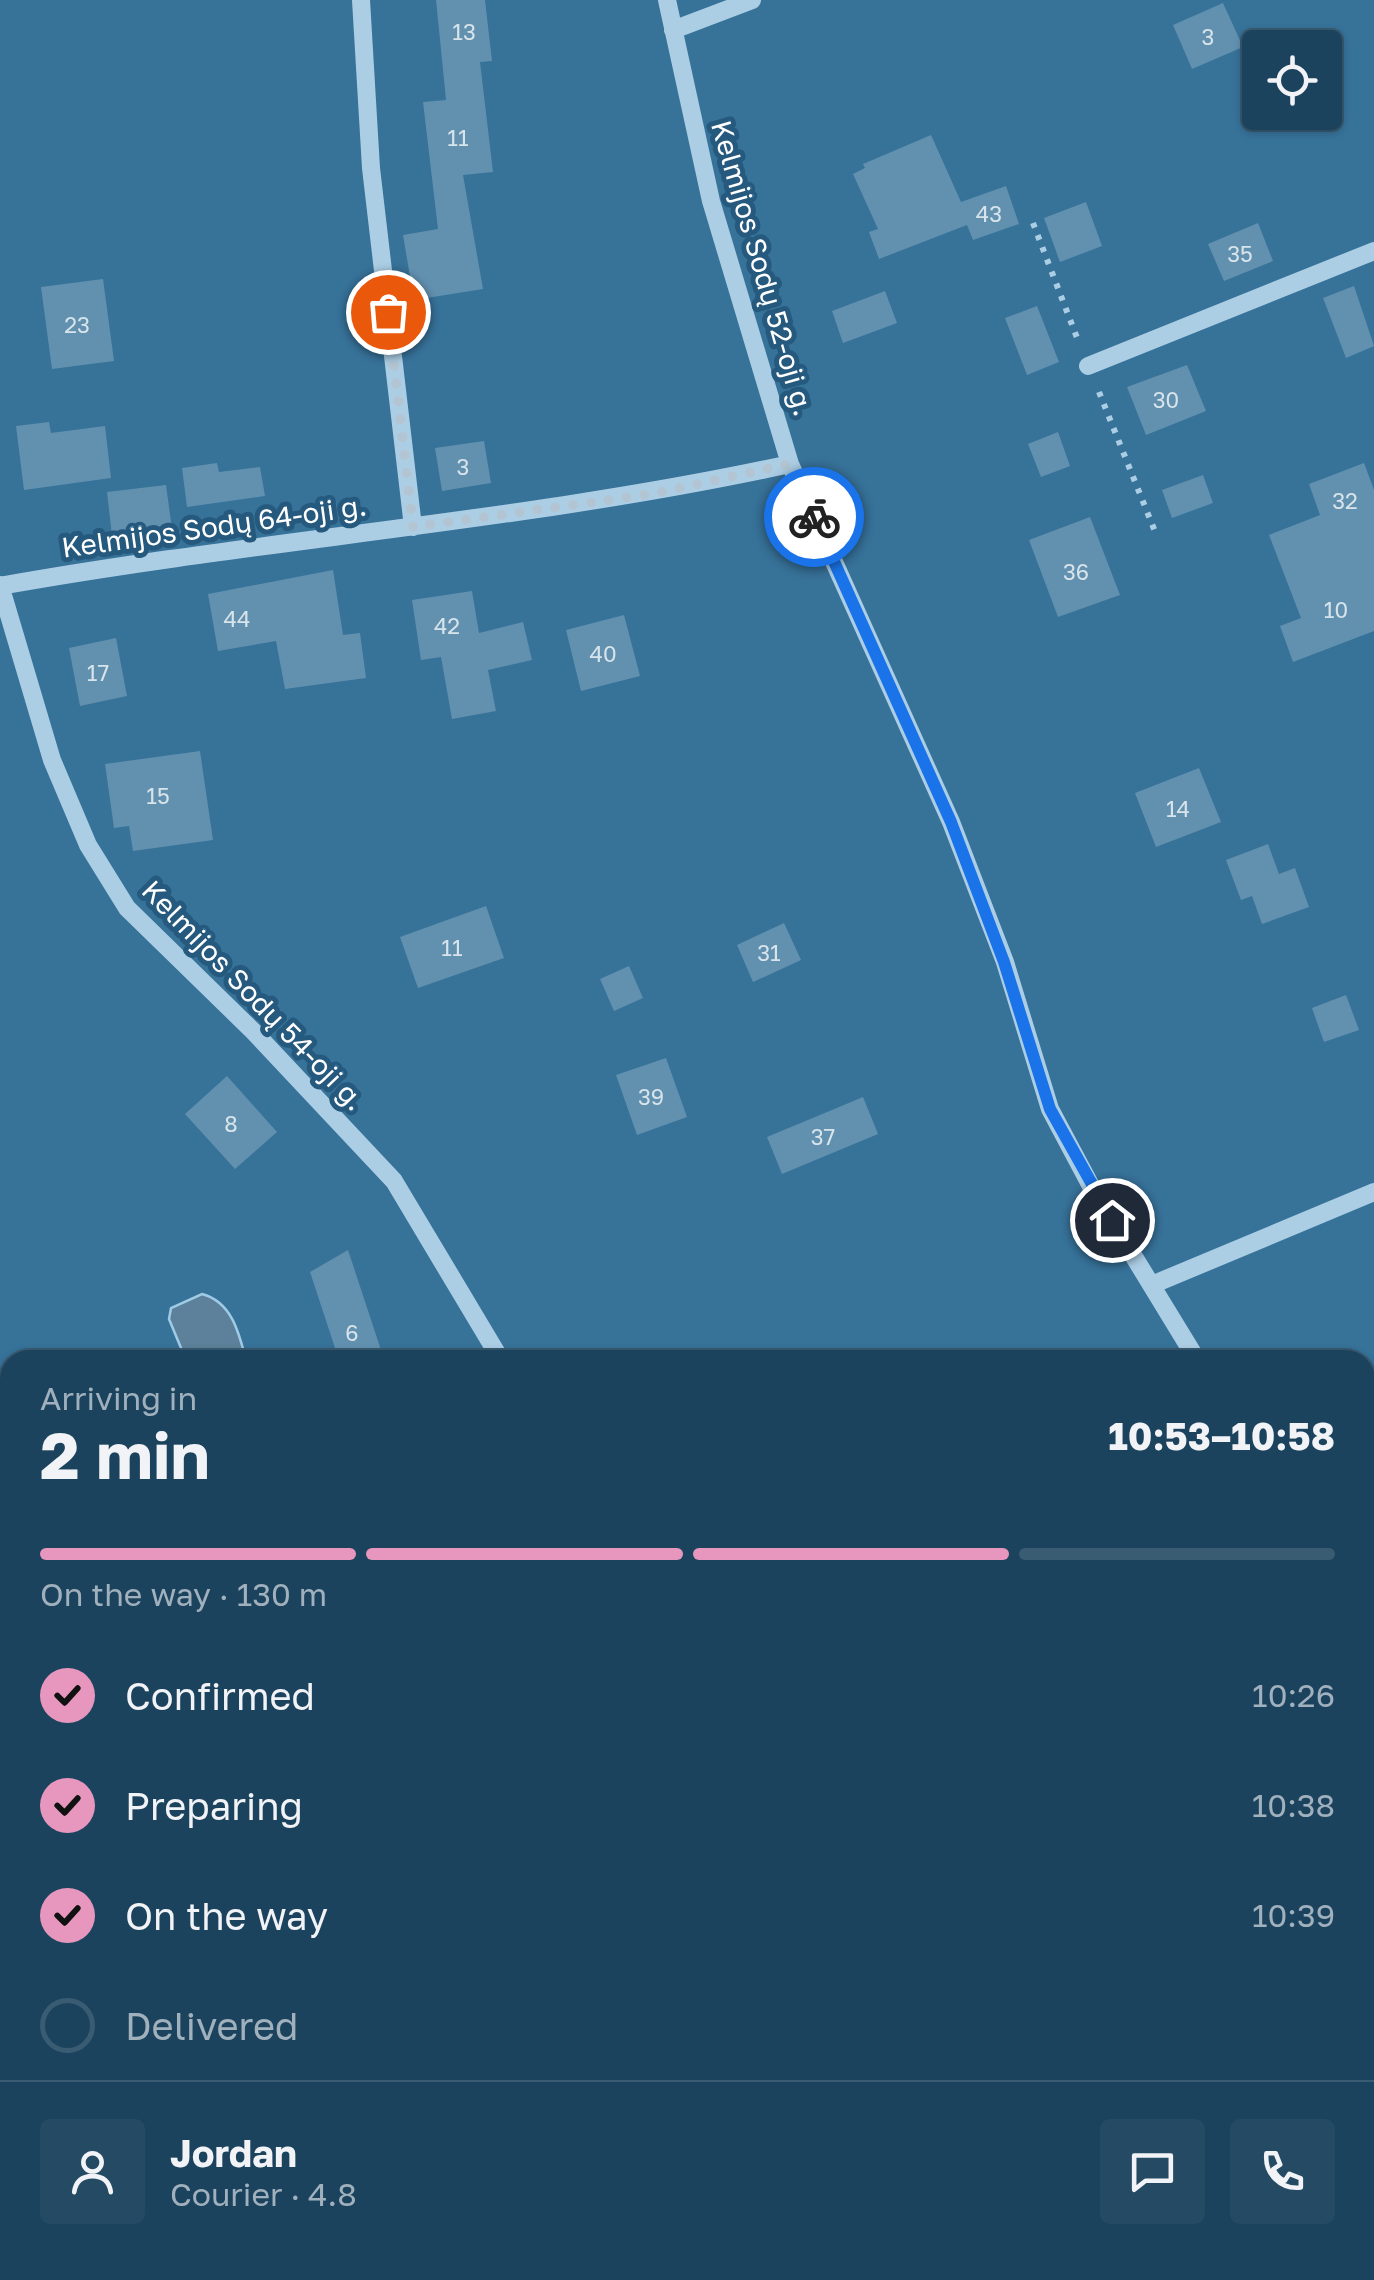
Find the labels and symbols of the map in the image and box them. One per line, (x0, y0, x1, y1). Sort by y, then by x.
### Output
house number: 13 (452, 18, 476, 45)
house number: 3 (1202, 23, 1214, 50)
street label: Kelmijos Sodų 52-oji g. (705, 116, 821, 420)
house number: 11 (447, 124, 469, 151)
house number: 43 (976, 200, 1002, 227)
house number: 35 (1227, 240, 1253, 267)
pin (346, 270, 431, 355)
house number: 23 (64, 311, 90, 338)
house number: 30 (1153, 386, 1179, 413)
house number: 3 (457, 453, 469, 480)
courier (764, 467, 864, 567)
house number: 32 (1332, 487, 1358, 514)
street label: Kelmijos Sodų 64-oji g. (60, 488, 368, 564)
house number: 36 (1063, 558, 1089, 585)
house number: 10 (1324, 596, 1348, 623)
house number: 44 (224, 605, 250, 632)
house number: 42 (434, 612, 460, 639)
house number: 40 (589, 640, 617, 667)
house number: 17 (87, 659, 109, 686)
house number: 15 (146, 782, 170, 809)
house number: 14 (1166, 795, 1190, 822)
street label: Kelmijos Sodų 54-oji g. (136, 873, 372, 1117)
house number: 11 (441, 934, 463, 961)
house number: 31 (757, 939, 781, 966)
house number: 39 (638, 1083, 664, 1110)
house number: 8 (224, 1110, 238, 1137)
house number: 37 (811, 1123, 835, 1150)
pin (1070, 1178, 1155, 1263)
house number: 6 (345, 1319, 359, 1346)

